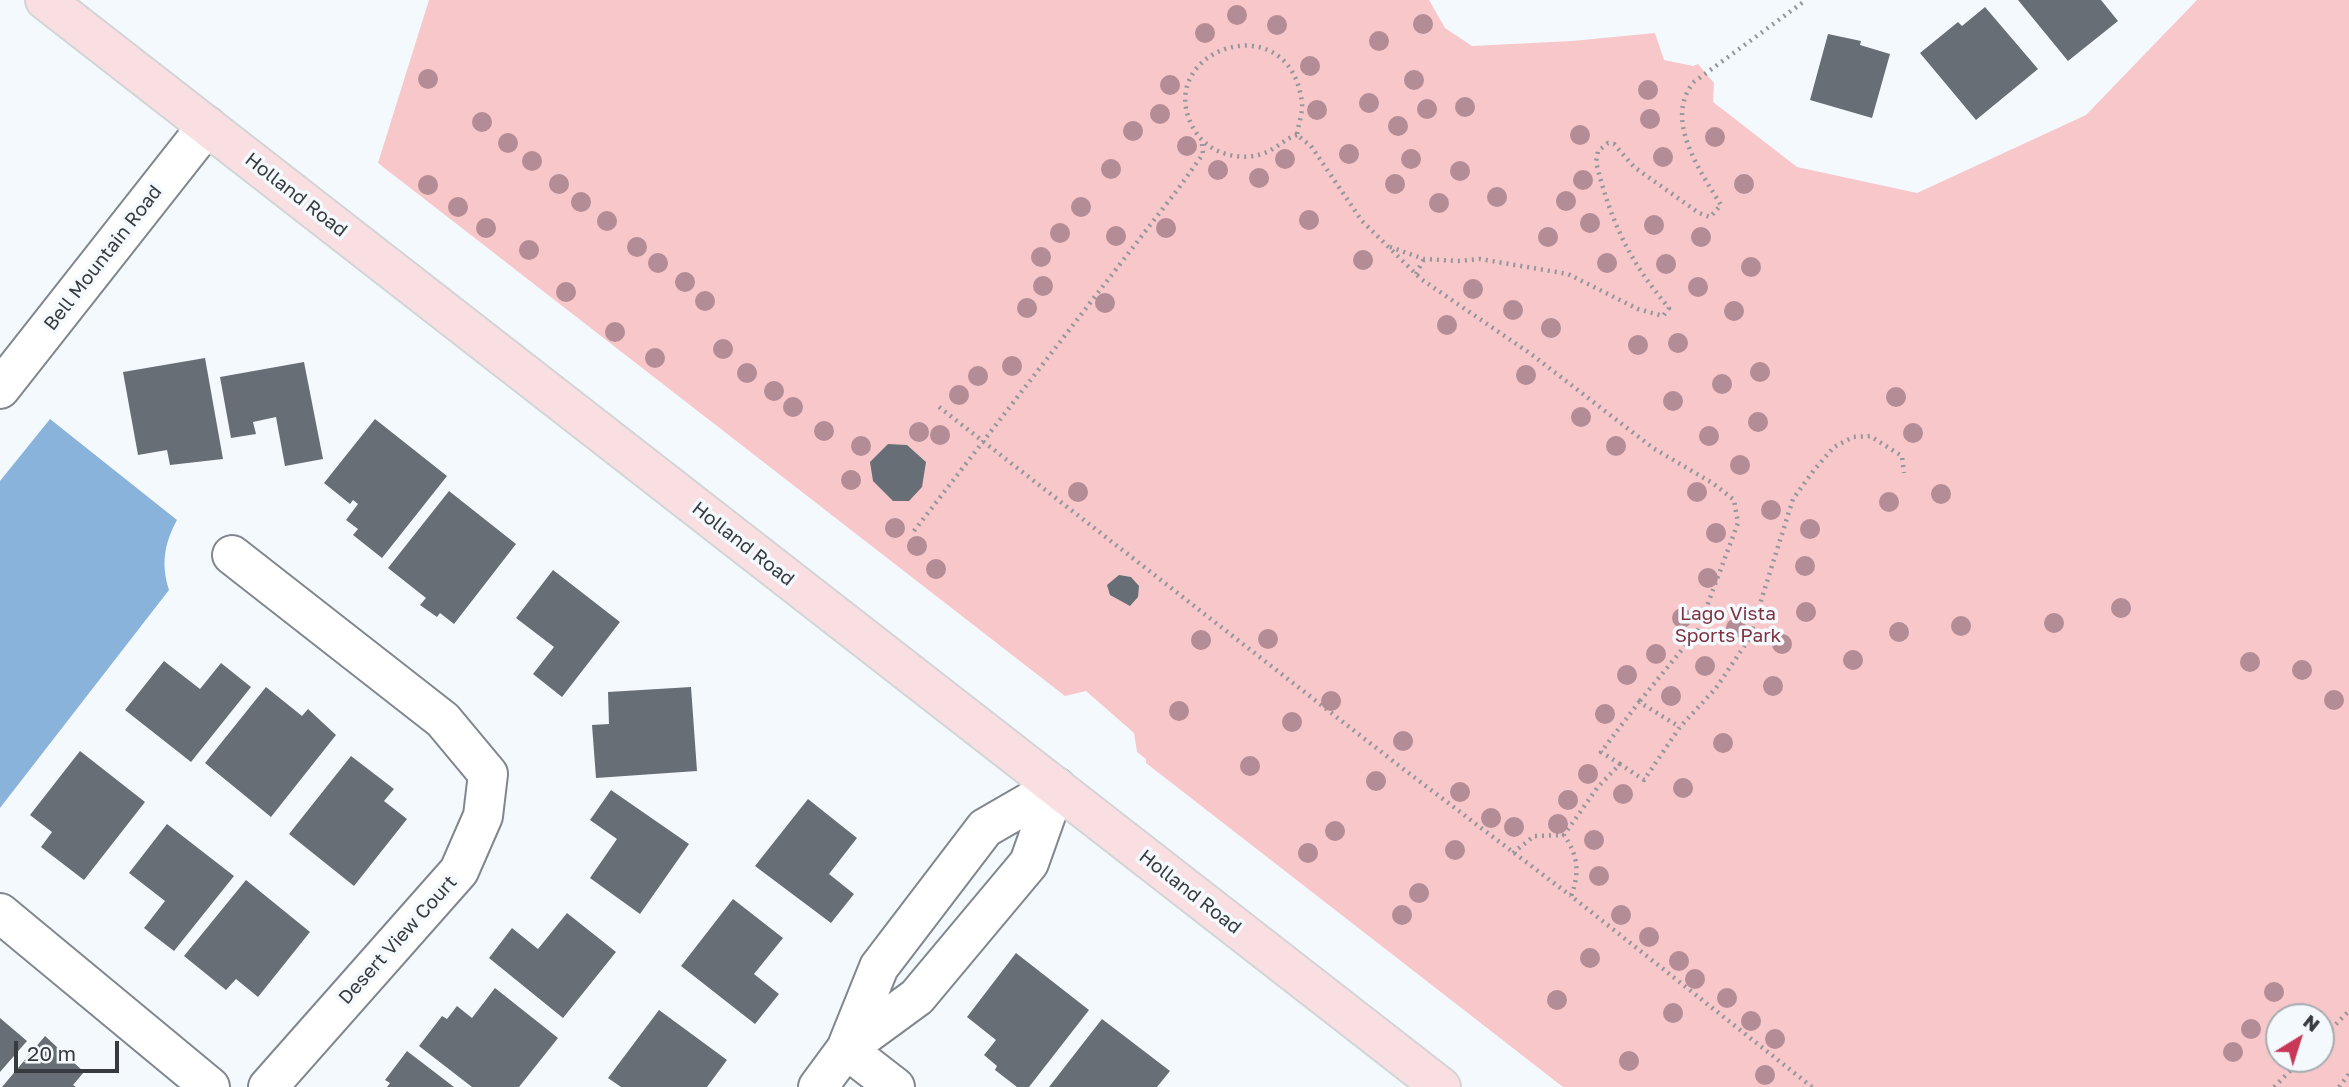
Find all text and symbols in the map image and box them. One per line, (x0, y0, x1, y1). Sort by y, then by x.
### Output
street label: Holland Road (240, 148, 352, 242)
street label: Bell Mountain Road (39, 181, 167, 335)
street label: Holland Road (687, 497, 799, 591)
park label: Lago Vista Sports Park (1675, 603, 1781, 647)
street label: Holland Road (1134, 845, 1246, 939)
street label: Desert View Court (334, 871, 462, 1009)
north arrow (2265, 1003, 2335, 1073)
text: N (2299, 1009, 2325, 1036)
scale bar (18, 1028, 122, 1072)
text: 20 m (27, 1040, 76, 1066)

